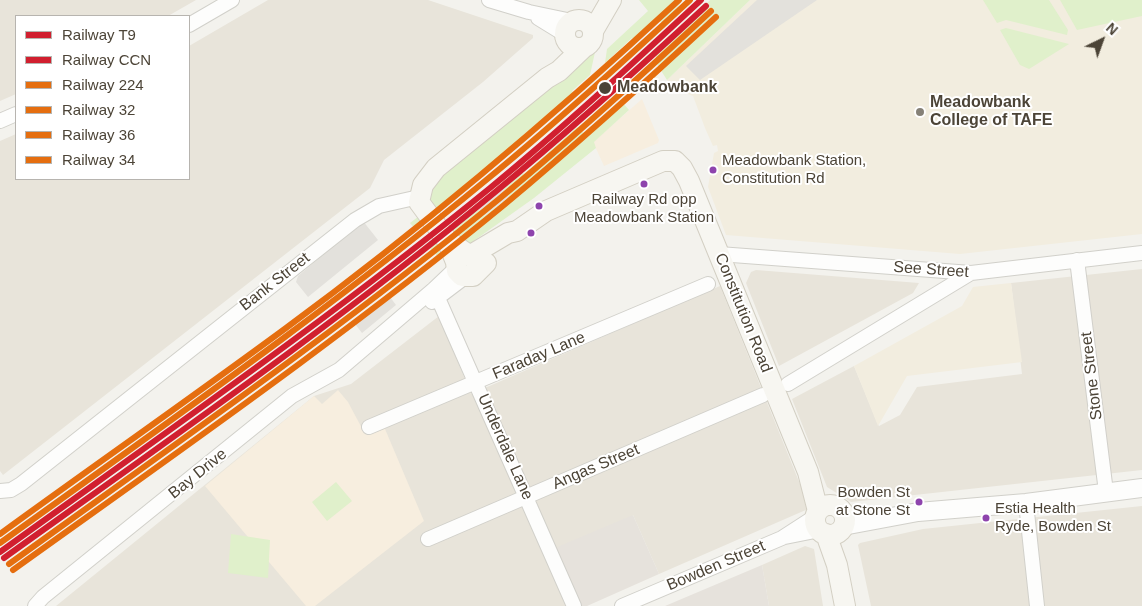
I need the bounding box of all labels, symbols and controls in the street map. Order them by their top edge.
legend [15,15,190,180]
north arrow [1077,15,1127,65]
text: N [1103,20,1121,38]
text: Railway T9 [62,26,136,43]
text: Railway CCN [62,51,151,68]
text: Railway 224 [62,76,144,93]
place label: Meadowbank [617,78,717,98]
marker: Meadowbank [597,80,613,96]
place label: Meadowbank College of TAFE [930,93,1052,131]
text: Railway 32 [62,101,135,118]
marker: Meadowbank College of TAFE [914,106,926,118]
text: Railway 36 [62,126,135,143]
text: Railway 34 [62,151,135,168]
place label: Meadowbank Station, Constitution Rd [722,152,866,187]
marker: Meadowbank Station, Constitution Rd [708,165,718,175]
marker: Railway Rd opp Meadowbank Station [639,179,649,189]
place label: Railway Rd opp Meadowbank Station [574,191,714,226]
unlabelled marker [534,201,544,211]
unlabelled marker [526,228,536,238]
street label: Bank Street [236,249,314,315]
street label: Constitution Road [710,250,776,376]
street label: See Street [893,258,969,282]
street label: Faraday Lane [490,328,588,384]
street label: Stone Street [1077,331,1107,421]
street label: Underdale Lane [473,391,537,503]
street label: Angas Street [550,440,642,494]
street label: Bay Drive [165,445,231,503]
place label: Bowden St at Stone St [836,484,910,519]
marker: Bowden St at Stone St [914,497,924,507]
place label: Estia Health Ryde, Bowden St [995,500,1111,535]
marker: Estia Health Ryde, Bowden St [981,513,991,523]
street label: Bowden Street [664,537,768,595]

